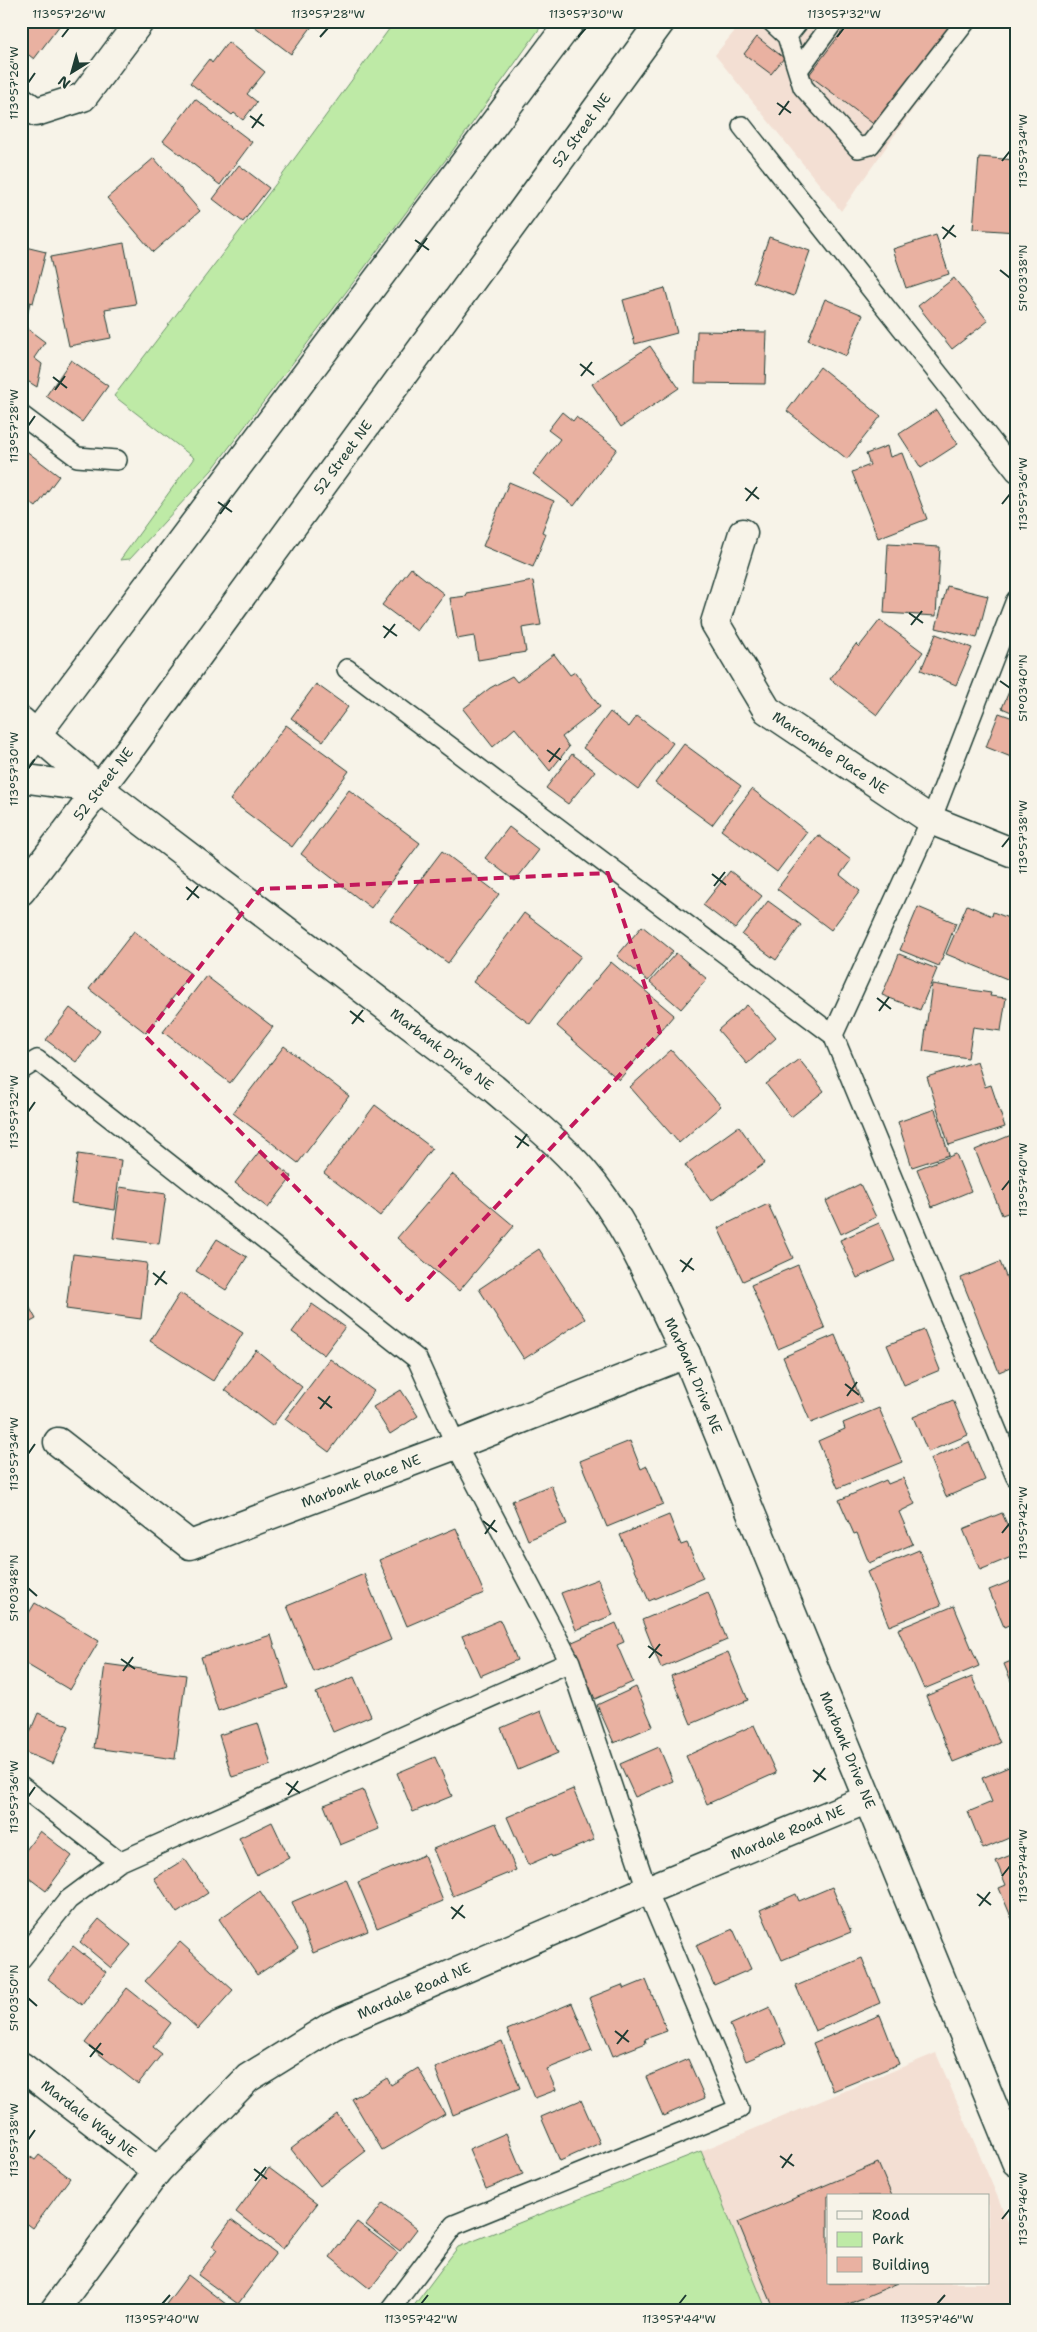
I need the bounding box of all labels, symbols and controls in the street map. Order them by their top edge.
text: 113°57'26"W [32,6,106,22]
text: 113°57'28"W [291,6,365,22]
text: 113°57'30"W [549,6,623,22]
text: 113°57'32"W [807,6,881,22]
text: 113°57'26"W [6,46,22,120]
north arrow [48,48,98,98]
text: N [54,72,74,93]
street label: 52 Street NE [548,89,615,171]
text: 113°57'34"W [1015,114,1031,188]
text: 51°03'38"N [1015,245,1031,311]
text: 113°57'28"W [6,389,22,463]
street label: 52 Street NE [309,416,376,498]
text: 113°57'36"W [1015,457,1031,531]
text: 51°03'40"N [1015,654,1031,722]
street label: Marcombe Place NE [769,707,892,798]
text: 113°57'30"W [6,732,22,806]
street label: 52 Street NE [69,743,137,824]
text: 113°57'38"W [1015,800,1031,874]
street label: Marbank Drive NE [387,1004,497,1094]
text: 113°57'32"W [6,1075,22,1149]
text: 113°57'40"W [1015,1143,1031,1217]
street label: Marbank Drive NE [661,1314,727,1437]
text: 113°57'34"W [6,1417,22,1491]
street label: Marbank Place NE [299,1450,423,1511]
text: 113°57'42"W [1015,1486,1031,1560]
text: 51°03'48"N [6,1555,22,1621]
street label: Marbank Drive NE [816,1689,880,1812]
text: 113°57'36"W [6,1760,22,1834]
street label: Mardale Road NE [728,1800,848,1864]
text: 113°57'44"W [1015,1829,1031,1903]
street label: Mardale Road NE [355,1958,474,2023]
text: 51°03'50"N [6,1965,22,2031]
street label: Mardale Way NE [38,2076,141,2161]
text: 113°57'38"W [6,2103,22,2177]
text: 113°57'46"W [1015,2172,1031,2246]
legend [827,2194,990,2284]
text: Road [872,2205,910,2225]
text: Park [872,2229,904,2249]
text: Building [872,2255,929,2275]
text: 113°57'40"W [125,2311,199,2327]
text: 113°57'42"W [384,2311,458,2327]
text: 113°57'44"W [642,2311,716,2327]
text: 113°57'46"W [900,2311,974,2327]

